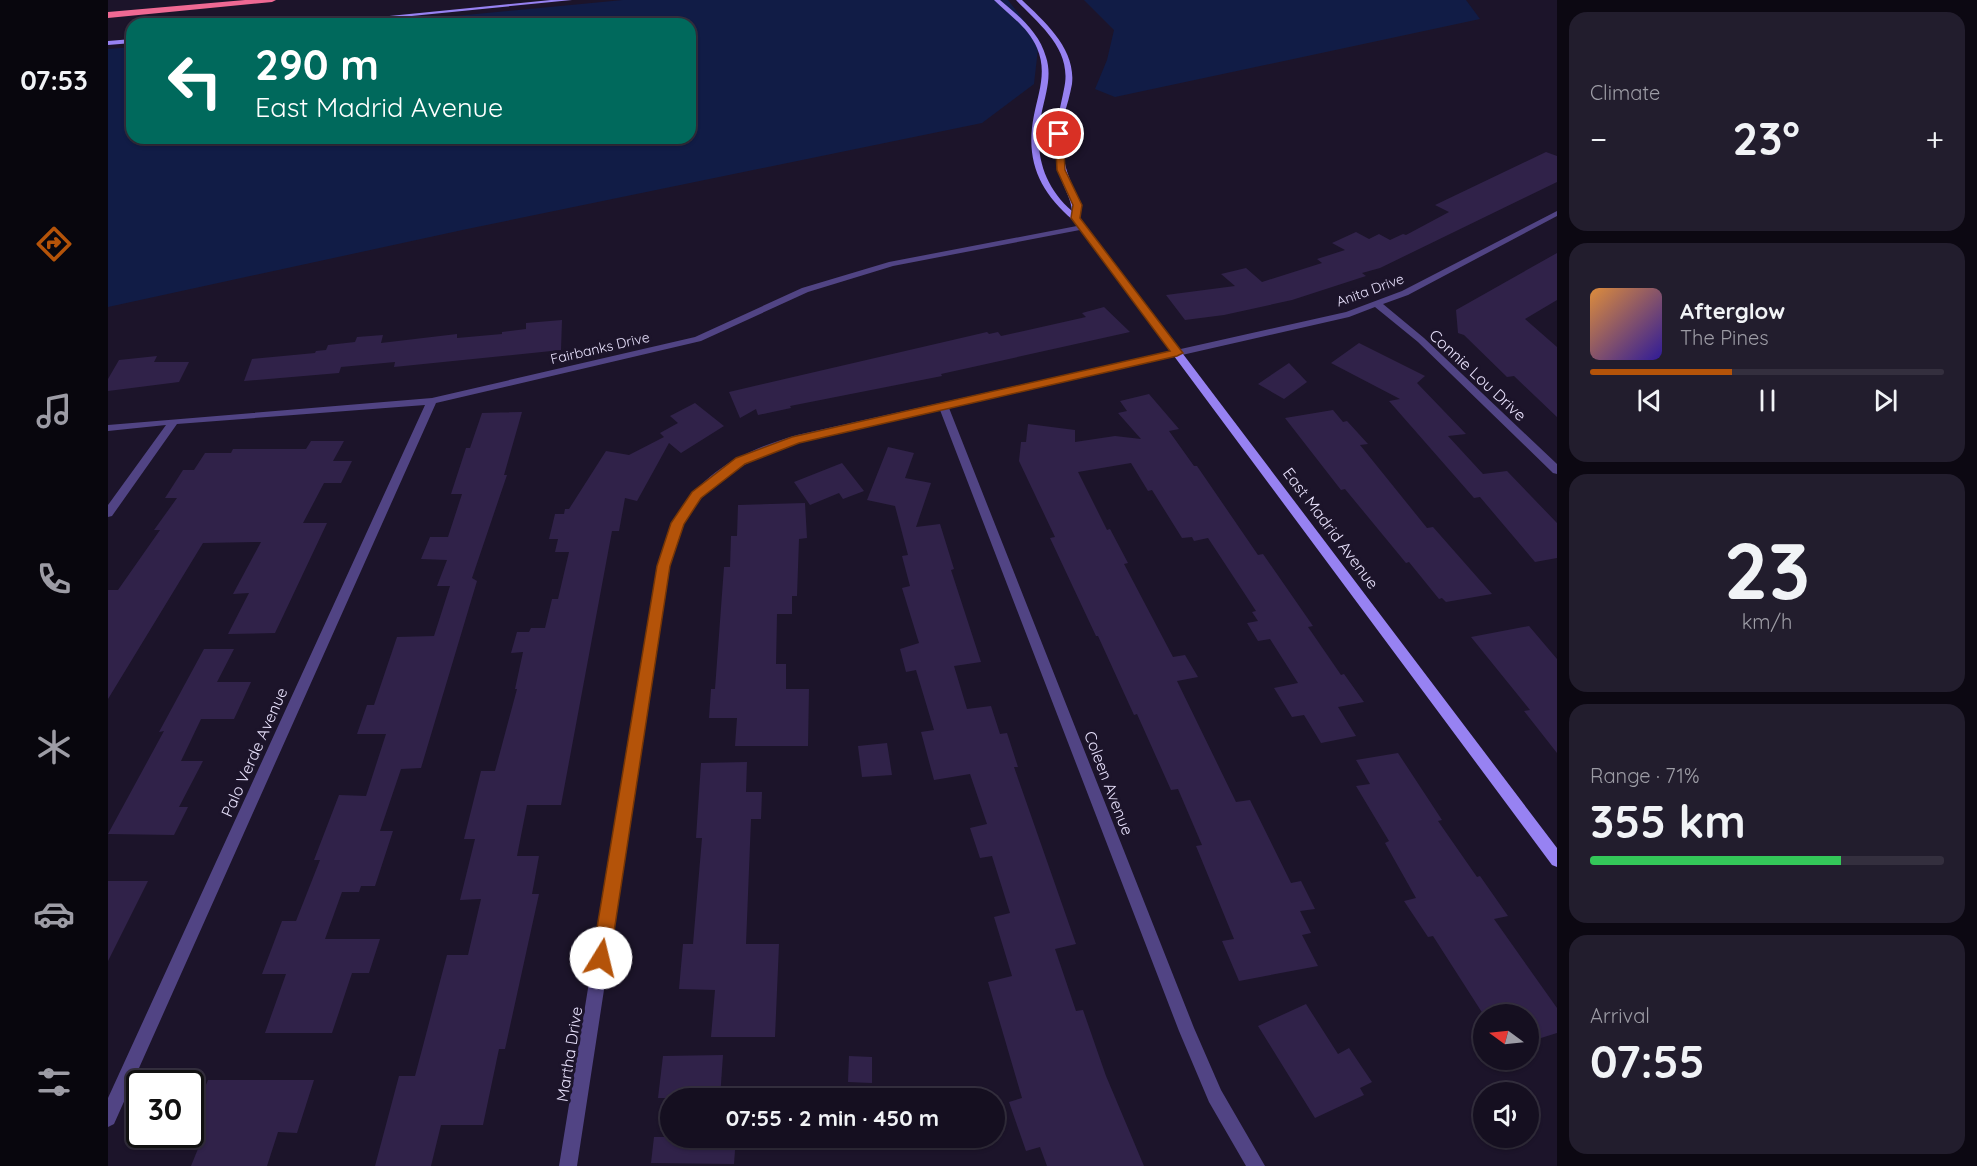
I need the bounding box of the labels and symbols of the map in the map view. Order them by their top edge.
pin [1033,108,1084,159]
street label: Anita Drive [1334,269,1406,311]
street label: Connie Lou Drive [1425,325,1531,425]
street label: Fairbanks Drive [549,328,651,368]
street label: East Madrid Avenue [1279,463,1383,593]
street label: Palo Verde Avenue [216,684,292,820]
street label: Coleen Avenue [1080,728,1138,838]
position arrow [569,926,633,990]
north arrow [1473,1004,1539,1070]
street label: Martha Drive [552,1005,586,1103]
speed limit sign: 30 [126,1070,204,1148]

